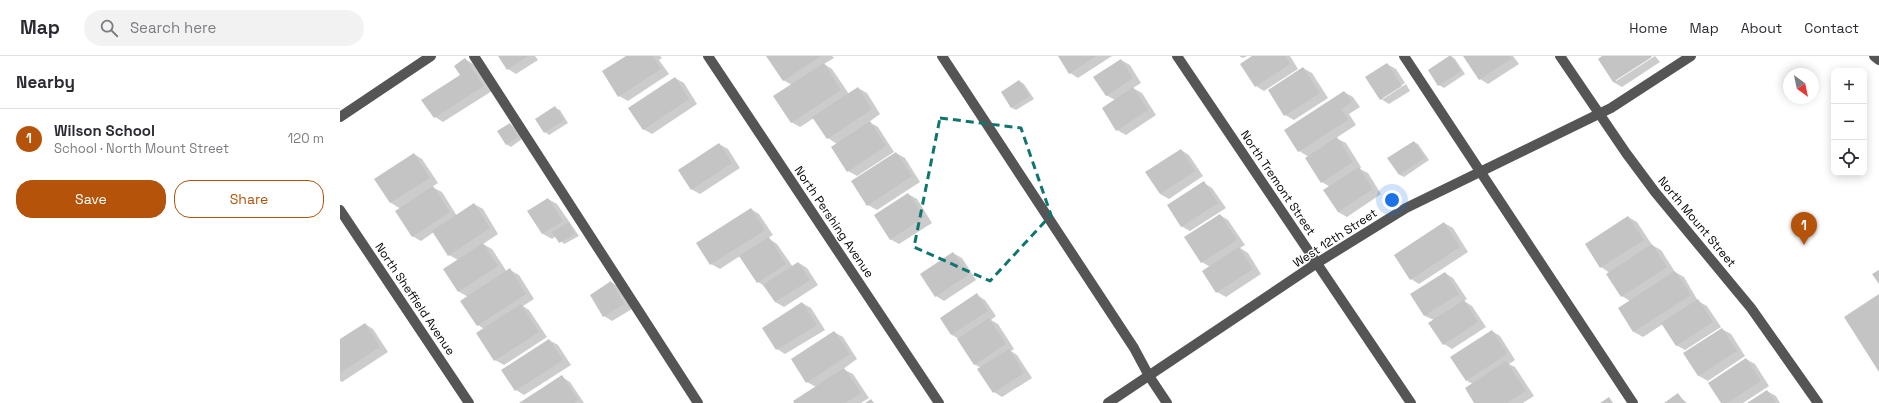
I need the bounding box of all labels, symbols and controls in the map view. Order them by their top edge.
search box [84,10,364,46]
text: Map [20,15,60,40]
icon: search [98,17,120,39]
text: Search here [130,18,216,37]
text: Home [1629,19,1667,37]
text: Map [1689,19,1719,37]
text: About [1741,19,1782,37]
text: Contact [1804,19,1859,37]
north arrow [1783,68,1819,104]
map controls [1831,68,1867,176]
button: + [1831,68,1867,104]
text: Nearby [16,71,75,93]
button: − [1831,104,1867,140]
text: Wilson School [54,121,155,140]
street label: North Tremont Street [1237,127,1319,239]
text: 1 [26,130,32,147]
text: 120 m [288,130,324,147]
text: School · North Mount Street [54,140,229,157]
button: locate [1831,140,1867,176]
street label: North Pershing Avenue [791,163,877,281]
street label: North Mount Street [1654,173,1740,271]
button: Save [16,180,166,218]
button: Share [174,180,324,218]
your location [1382,190,1402,210]
street label: West 12th Street [1290,205,1380,271]
pin: 1 [1791,212,1817,245]
street label: North Sheffield Avenue [371,240,459,358]

